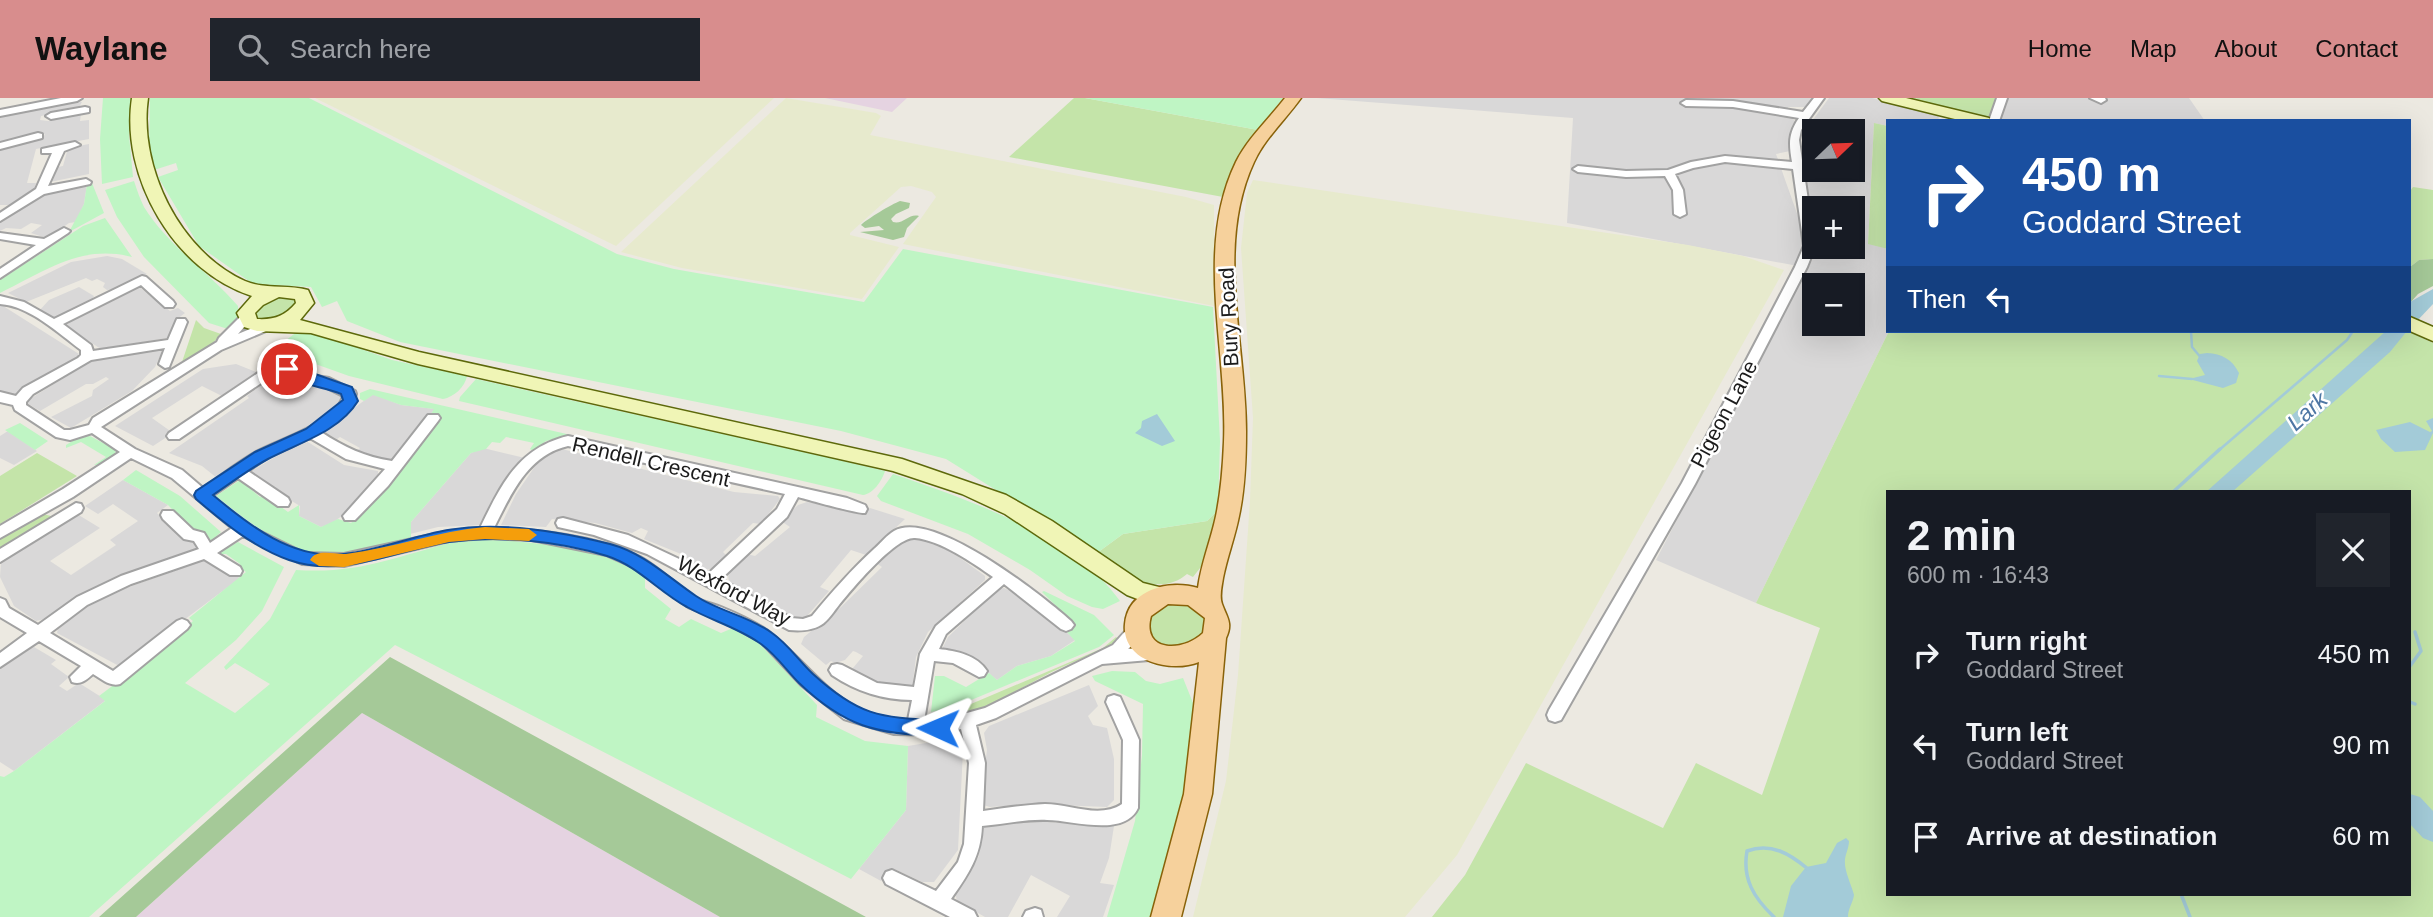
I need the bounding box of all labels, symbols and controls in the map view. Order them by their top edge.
search box [210,18,700,81]
text: Waylane [35,30,168,67]
icon: search [234,30,272,68]
text: Search here [290,34,431,64]
text: Home [2028,35,2092,62]
text: Map [2130,35,2177,62]
text: About [2215,35,2277,62]
text: Contact [2315,35,2398,62]
north arrow [1802,119,1866,182]
map controls [1802,119,1865,336]
icon: right [1907,147,1998,238]
text: 450 m [2022,147,2161,201]
button: + [1802,196,1865,259]
text: Goddard Street [2022,204,2241,240]
street label: Bury Road [1214,267,1243,367]
button: − [1802,273,1865,336]
icon: left [1980,280,2018,318]
text: Then [1907,284,1966,314]
pin [257,339,317,399]
icon: arrive [268,350,306,388]
street label: Pigeon Lane [1686,356,1761,471]
water label: Lark [2282,385,2333,436]
street label: Rendell Crescent [570,432,732,491]
text: 2 min [1907,512,2017,559]
button: close [2316,513,2390,587]
street label: Wexford Way [674,551,795,630]
text: 600 m · 16:43 [1907,562,2049,588]
text: Turn right [1966,626,2087,656]
icon: right [1907,636,1945,674]
text: 450 m [2318,639,2390,669]
text: Goddard Street [1966,657,2123,683]
position arrow [901,691,975,765]
text: Turn left [1966,717,2068,747]
icon: left [1907,727,1945,765]
text: 90 m [2332,730,2390,760]
text: Goddard Street [1966,748,2123,774]
icon: arrive [1907,818,1945,856]
text: Arrive at destination [1966,821,2217,851]
text: 60 m [2332,821,2390,851]

